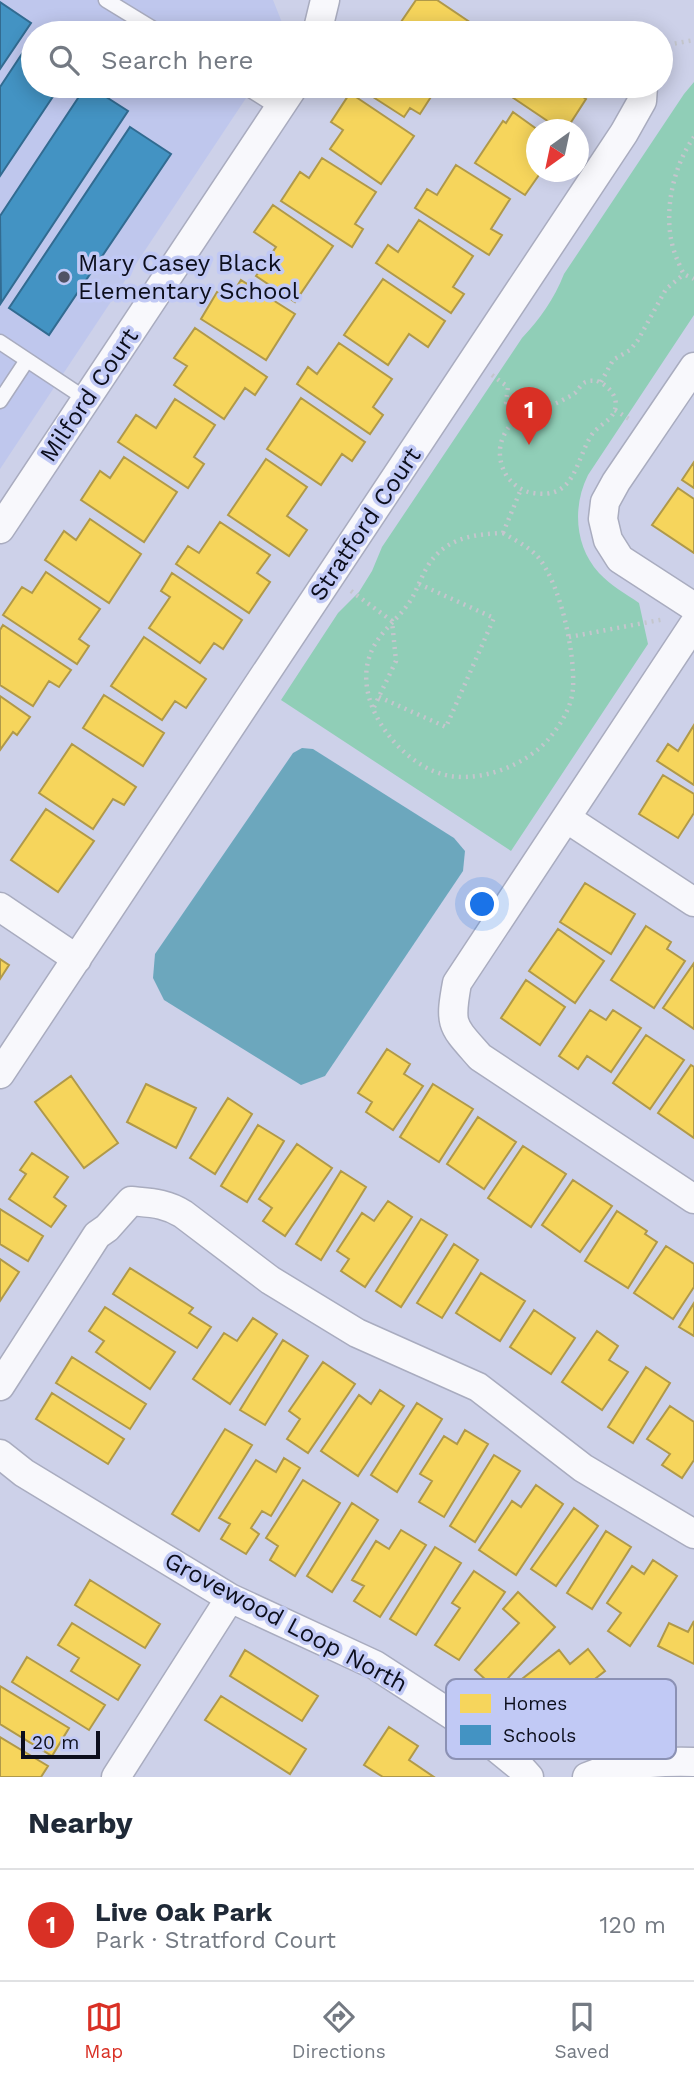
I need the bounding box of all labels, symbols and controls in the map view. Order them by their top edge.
search box [21,21,673,98]
icon: search [45,41,83,79]
text: Search here [101,45,253,75]
north arrow [526,119,589,182]
place label: Mary Casey Black Elementary School [78,249,300,305]
marker: Mary Casey Black Elementary School [56,269,72,285]
street label: Milford Court [34,323,144,467]
pin: 1 [506,387,552,445]
street label: Stratford Court [303,442,427,606]
your location [465,887,499,921]
street label: Grovewood Loop North [160,1546,412,1698]
legend [446,1679,676,1759]
text: Homes [503,1692,567,1715]
text: Schools [503,1724,576,1747]
scale bar [21,1728,100,1760]
text: 20 m [32,1731,79,1754]
text: Nearby [28,1805,133,1840]
text: Live Oak Park [95,1897,272,1927]
text: 1 [46,1912,56,1939]
text: 120 m [600,1912,666,1939]
text: Park · Stratford Court [95,1927,336,1954]
tab: Map [84,1998,123,2063]
tab: Directions [292,1998,386,2063]
tab: Saved [554,1998,610,2063]

